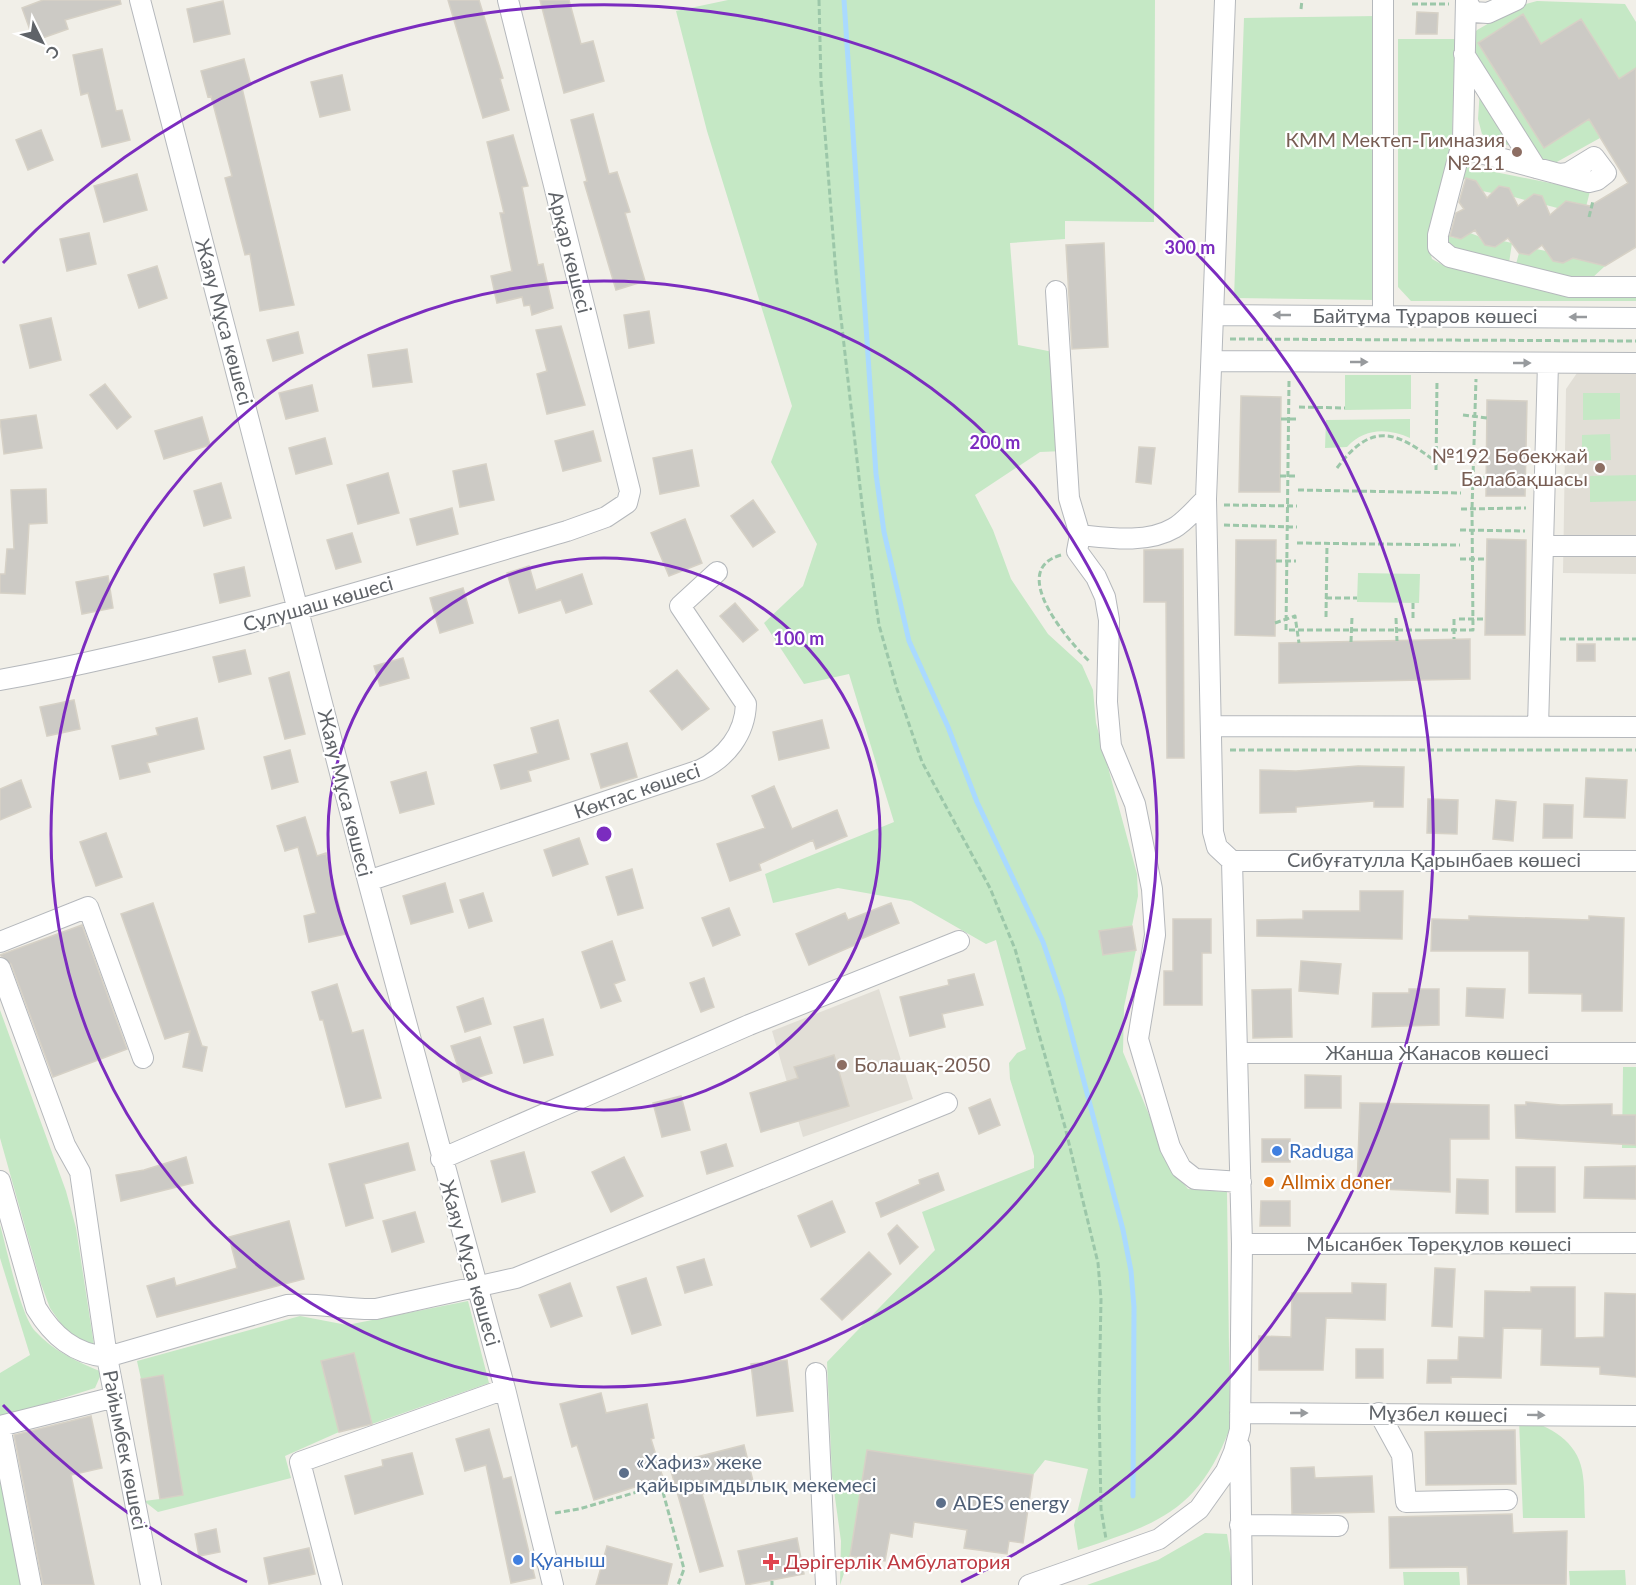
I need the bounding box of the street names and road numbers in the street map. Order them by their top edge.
street label: Арқар көшесі [544,188,598,315]
street label: Жаяу Мұса көшесі [191,236,259,408]
street label: Байтұма Тұраров көшесі [1312,303,1538,327]
street label: Сұлушаш көшесі [240,570,396,636]
street label: Жаяу Мұса көшесі [314,707,378,879]
street label: Көктас көшесі [571,757,703,823]
street label: Сибуғатулла Қарынбаев көшесі [1287,847,1581,871]
street label: Жанша Жанасов көшесі [1325,1040,1549,1064]
street label: Жаяу Мұса көшесі [436,1177,506,1348]
street label: Мысанбек Төреқұлов көшесі [1306,1231,1572,1255]
street label: Райымбек көшесі [99,1368,153,1532]
street label: Мұзбел көшесі [1368,1400,1508,1426]

